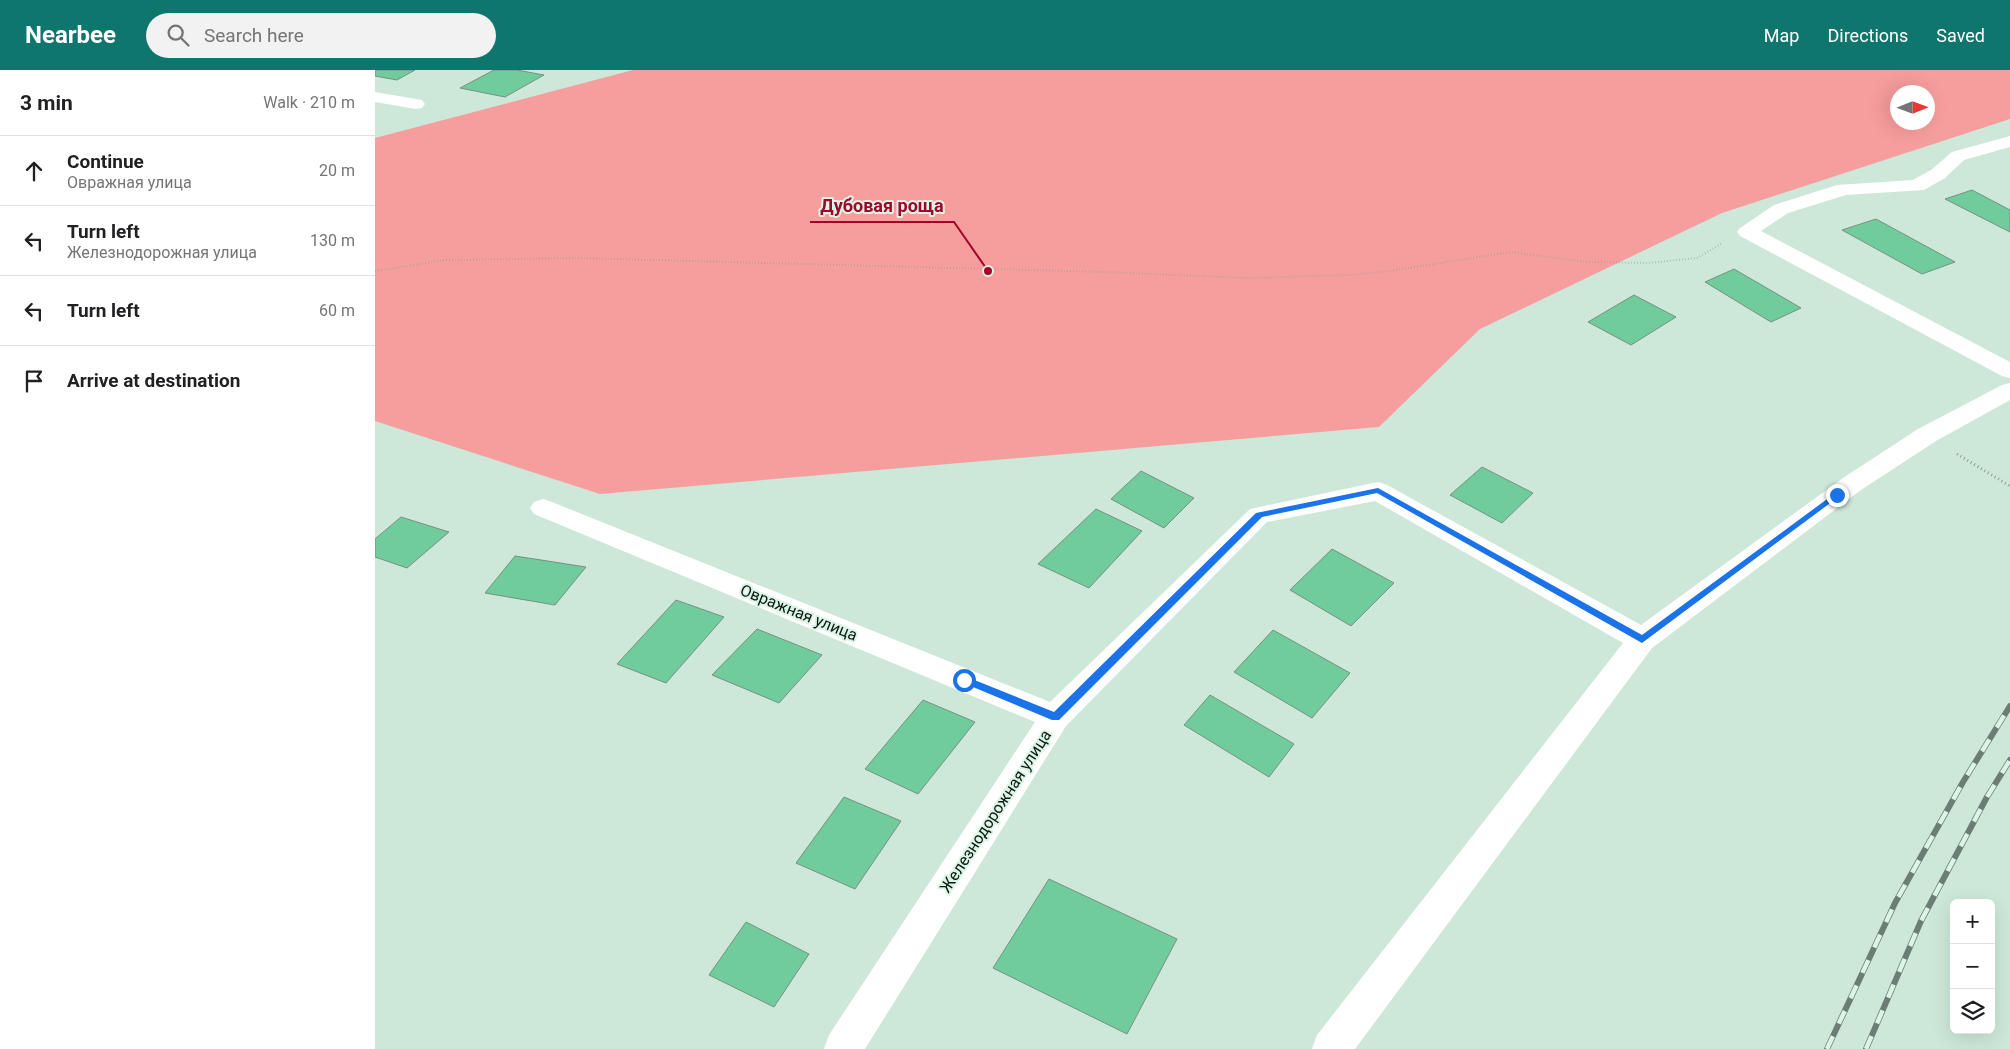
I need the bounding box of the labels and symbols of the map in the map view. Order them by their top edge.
north arrow [1890,85,1935,130]
callout: Дубовая роща [810,189,954,222]
text: Дубовая роща [820,195,944,216]
route end [1826,484,1849,507]
street label: Овражная улица [737,580,860,645]
route start [953,669,976,692]
street label: Железнодорожная улица [936,726,1055,896]

